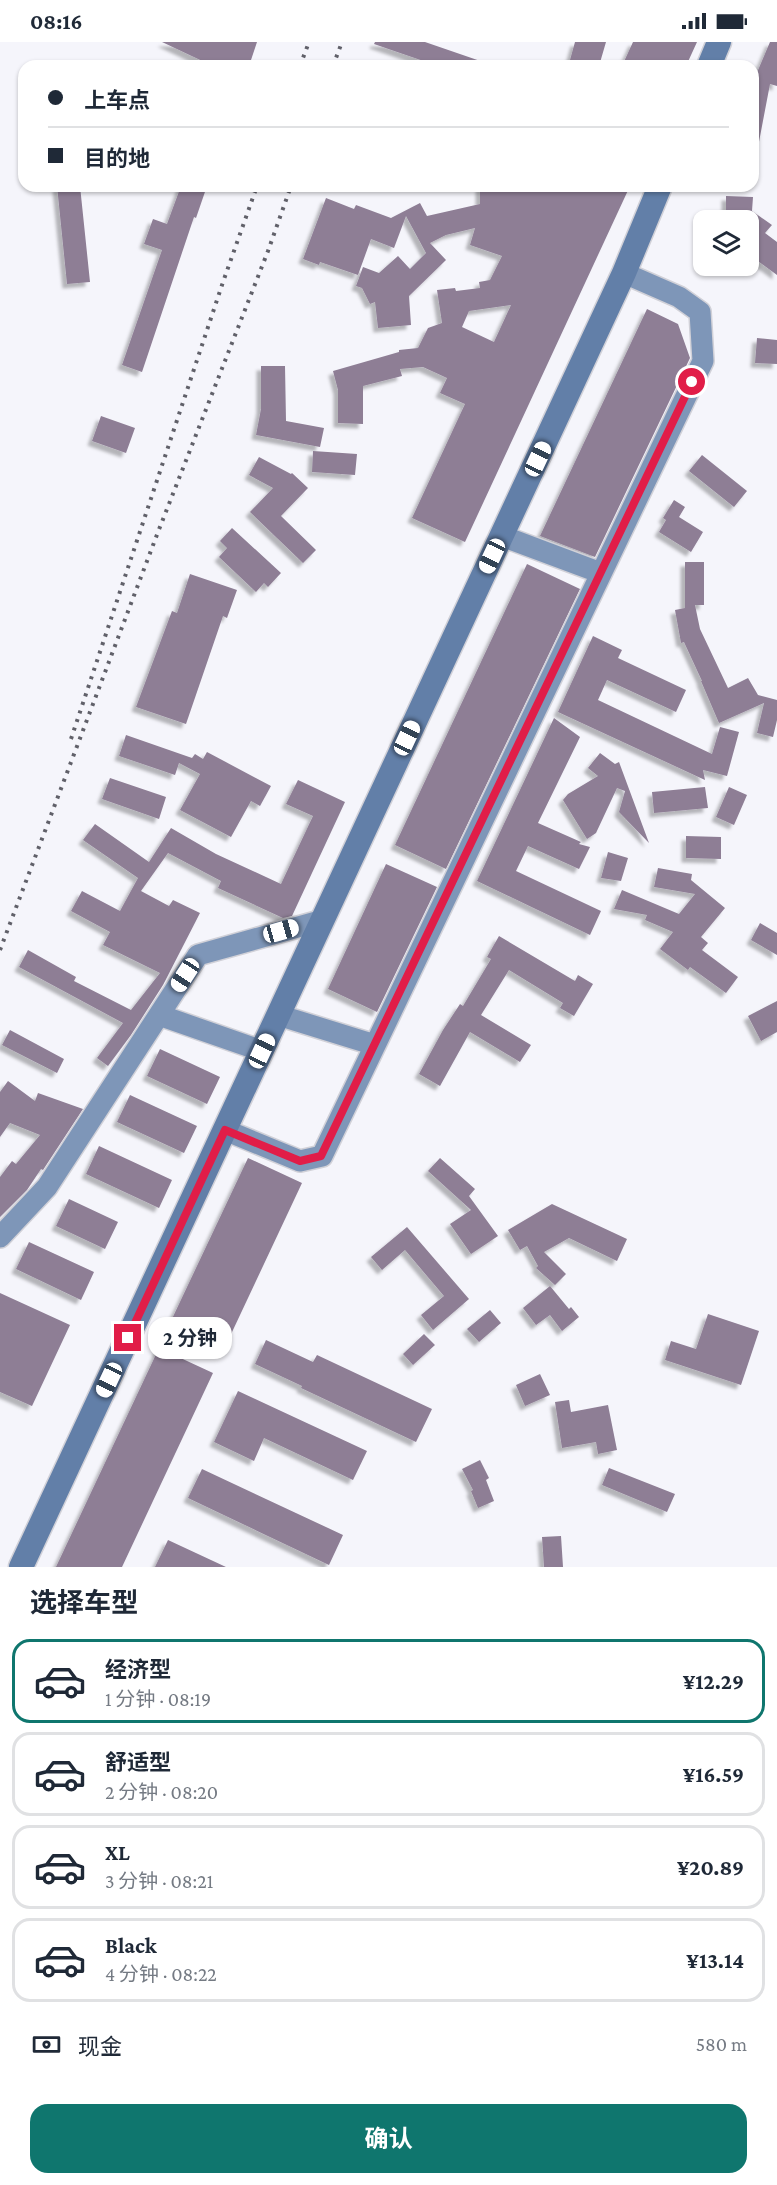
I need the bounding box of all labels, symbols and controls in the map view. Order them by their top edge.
text: 08:16 [30,9,83,34]
text: 上车点 [84,88,150,113]
text: 目的地 [84,146,150,171]
map controls [693,210,759,276]
button: layers [693,210,759,276]
route start [678,368,705,395]
car [522,439,554,479]
car [476,536,508,576]
car [391,718,423,758]
car [261,917,301,945]
car [168,955,202,995]
car [246,1031,278,1071]
callout: 2 分钟 [149,1317,233,1359]
route end [114,1324,141,1351]
text: 2 分钟 [163,1327,217,1349]
car [93,1360,125,1400]
text: 选择车型 [30,1588,138,1618]
icon: car [33,1654,87,1708]
text: 经济型 [105,1657,171,1682]
text: ¥12.29 [683,1669,744,1694]
text: 1 分钟 · 08:19 [105,1688,211,1710]
icon: car [33,1747,87,1801]
text: 舒适型 [105,1750,171,1775]
text: ¥16.59 [683,1762,744,1787]
text: 2 分钟 · 08:20 [105,1781,218,1803]
icon: car [33,1840,87,1894]
text: XL [105,1840,130,1865]
text: ¥20.89 [677,1855,744,1880]
text: 3 分钟 · 08:21 [105,1870,213,1892]
icon: car [33,1933,87,1987]
text: Black [105,1933,157,1958]
text: ¥13.14 [686,1948,744,1973]
text: 4 分钟 · 08:22 [105,1963,217,1985]
icon: cash [30,2028,63,2061]
text: 580 m [696,2033,747,2055]
text: 现金 [78,2034,122,2059]
button: 确认 [30,2104,747,2173]

